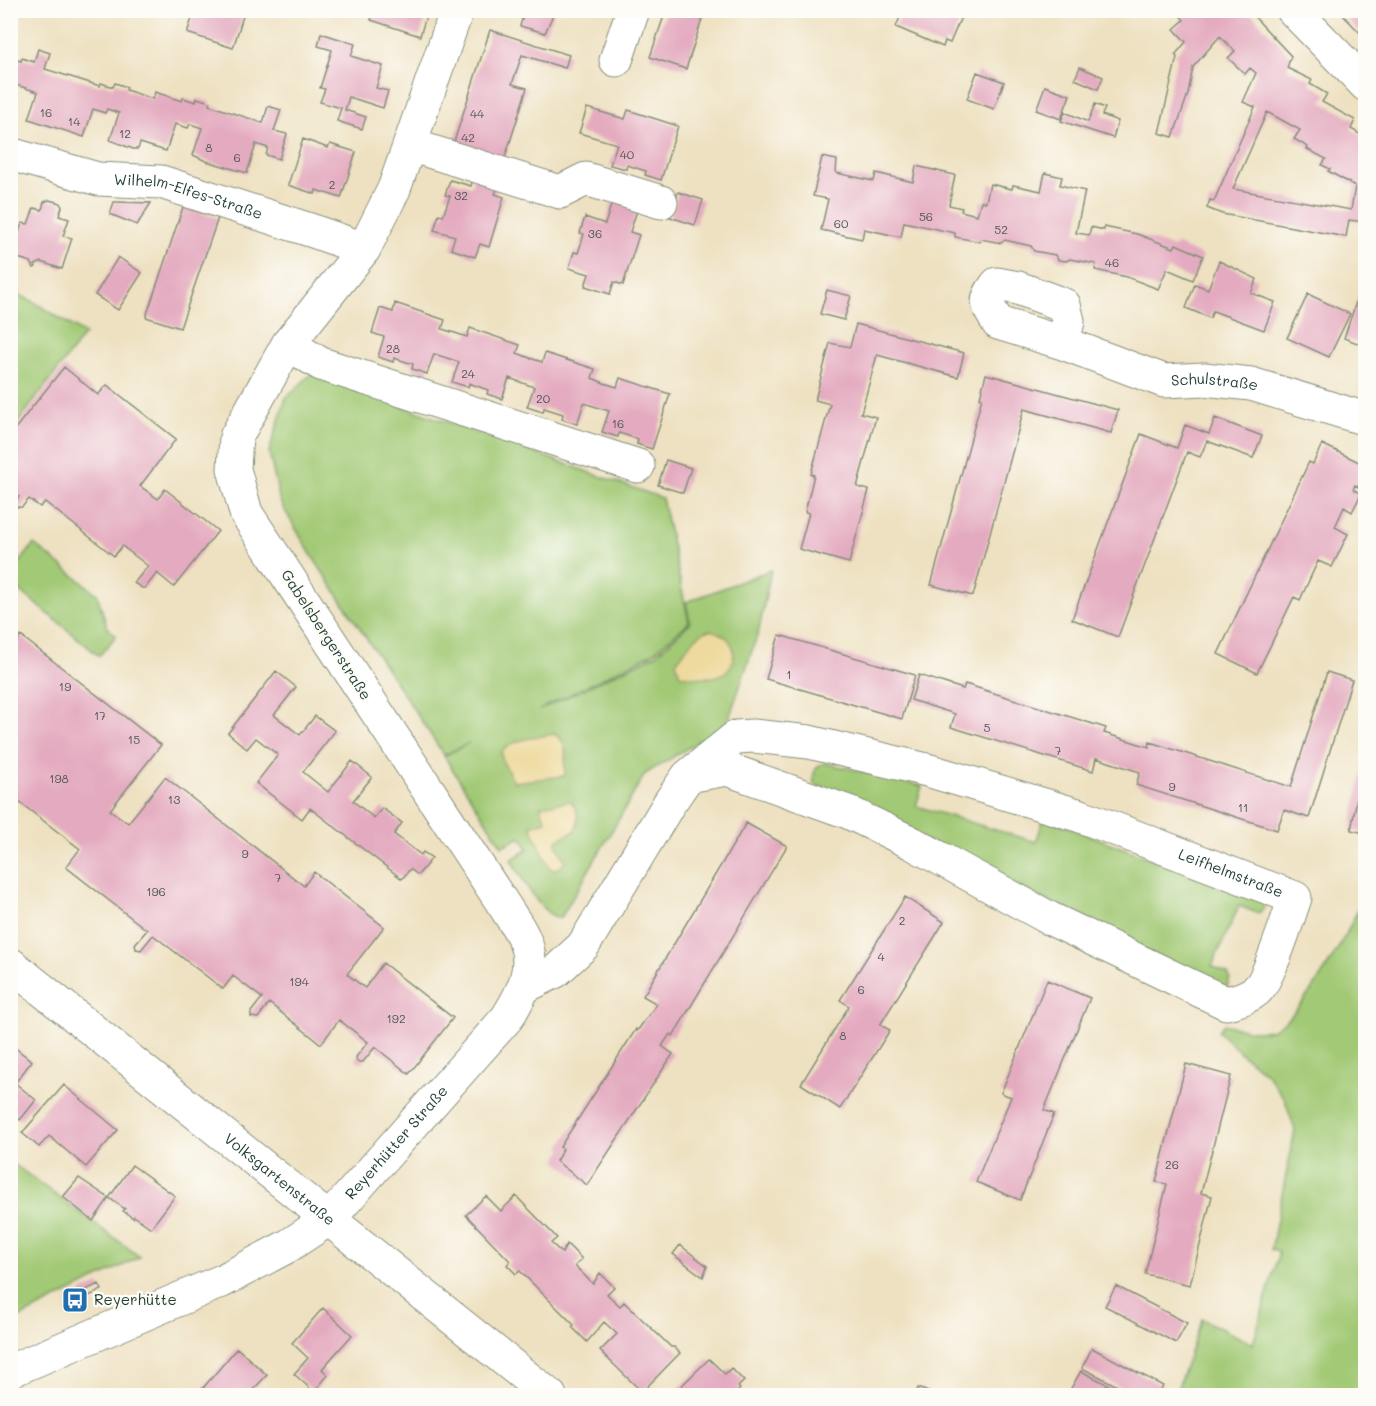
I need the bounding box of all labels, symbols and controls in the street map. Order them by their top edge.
house number: 16 [40,104,52,120]
house number: 44 [470,105,484,121]
house number: 14 [68,113,80,129]
house number: 12 [119,125,131,141]
house number: 42 [461,129,475,145]
house number: 8 [205,139,213,155]
house number: 40 [620,146,635,162]
house number: 6 [233,149,241,165]
street label: Wilhelm-Elfes-Straße [113,169,265,223]
house number: 2 [329,176,335,192]
house number: 32 [454,187,468,203]
house number: 56 [919,208,933,224]
house number: 60 [834,215,849,231]
house number: 52 [994,221,1008,237]
house number: 36 [588,225,602,241]
house number: 46 [1105,254,1119,270]
house number: 28 [386,340,400,356]
house number: 24 [461,365,475,381]
street label: Schulstraße [1170,368,1261,395]
house number: 20 [536,390,551,406]
house number: 16 [612,415,624,431]
street label: Gabelsbergerstraße [277,565,377,704]
house number: 1 [786,666,792,682]
house number: 19 [59,678,71,694]
house number: 17 [94,707,106,723]
house number: 5 [984,719,991,735]
house number: 15 [128,731,140,747]
house number: 7 [1055,742,1062,758]
house number: 198 [49,770,69,786]
house number: 9 [1168,778,1176,794]
house number: 13 [168,791,180,807]
house number: 11 [1238,799,1248,815]
street label: Leifhelmstraße [1176,843,1286,902]
house number: 9 [241,845,249,861]
house number: 7 [275,869,282,885]
house number: 196 [146,883,166,899]
house number: 2 [899,912,905,928]
house number: 4 [877,948,885,964]
house number: 194 [289,973,309,989]
house number: 6 [857,981,865,997]
house number: 192 [386,1010,406,1026]
house number: 8 [839,1027,847,1043]
street label: Reyerhütter Straße [340,1081,452,1203]
street label: Volksgartenstraße [220,1128,340,1229]
house number: 26 [1165,1156,1179,1172]
bus stop icon: Reyerhütte [60,1285,90,1315]
place label: Reyerhütte [94,1289,177,1309]

